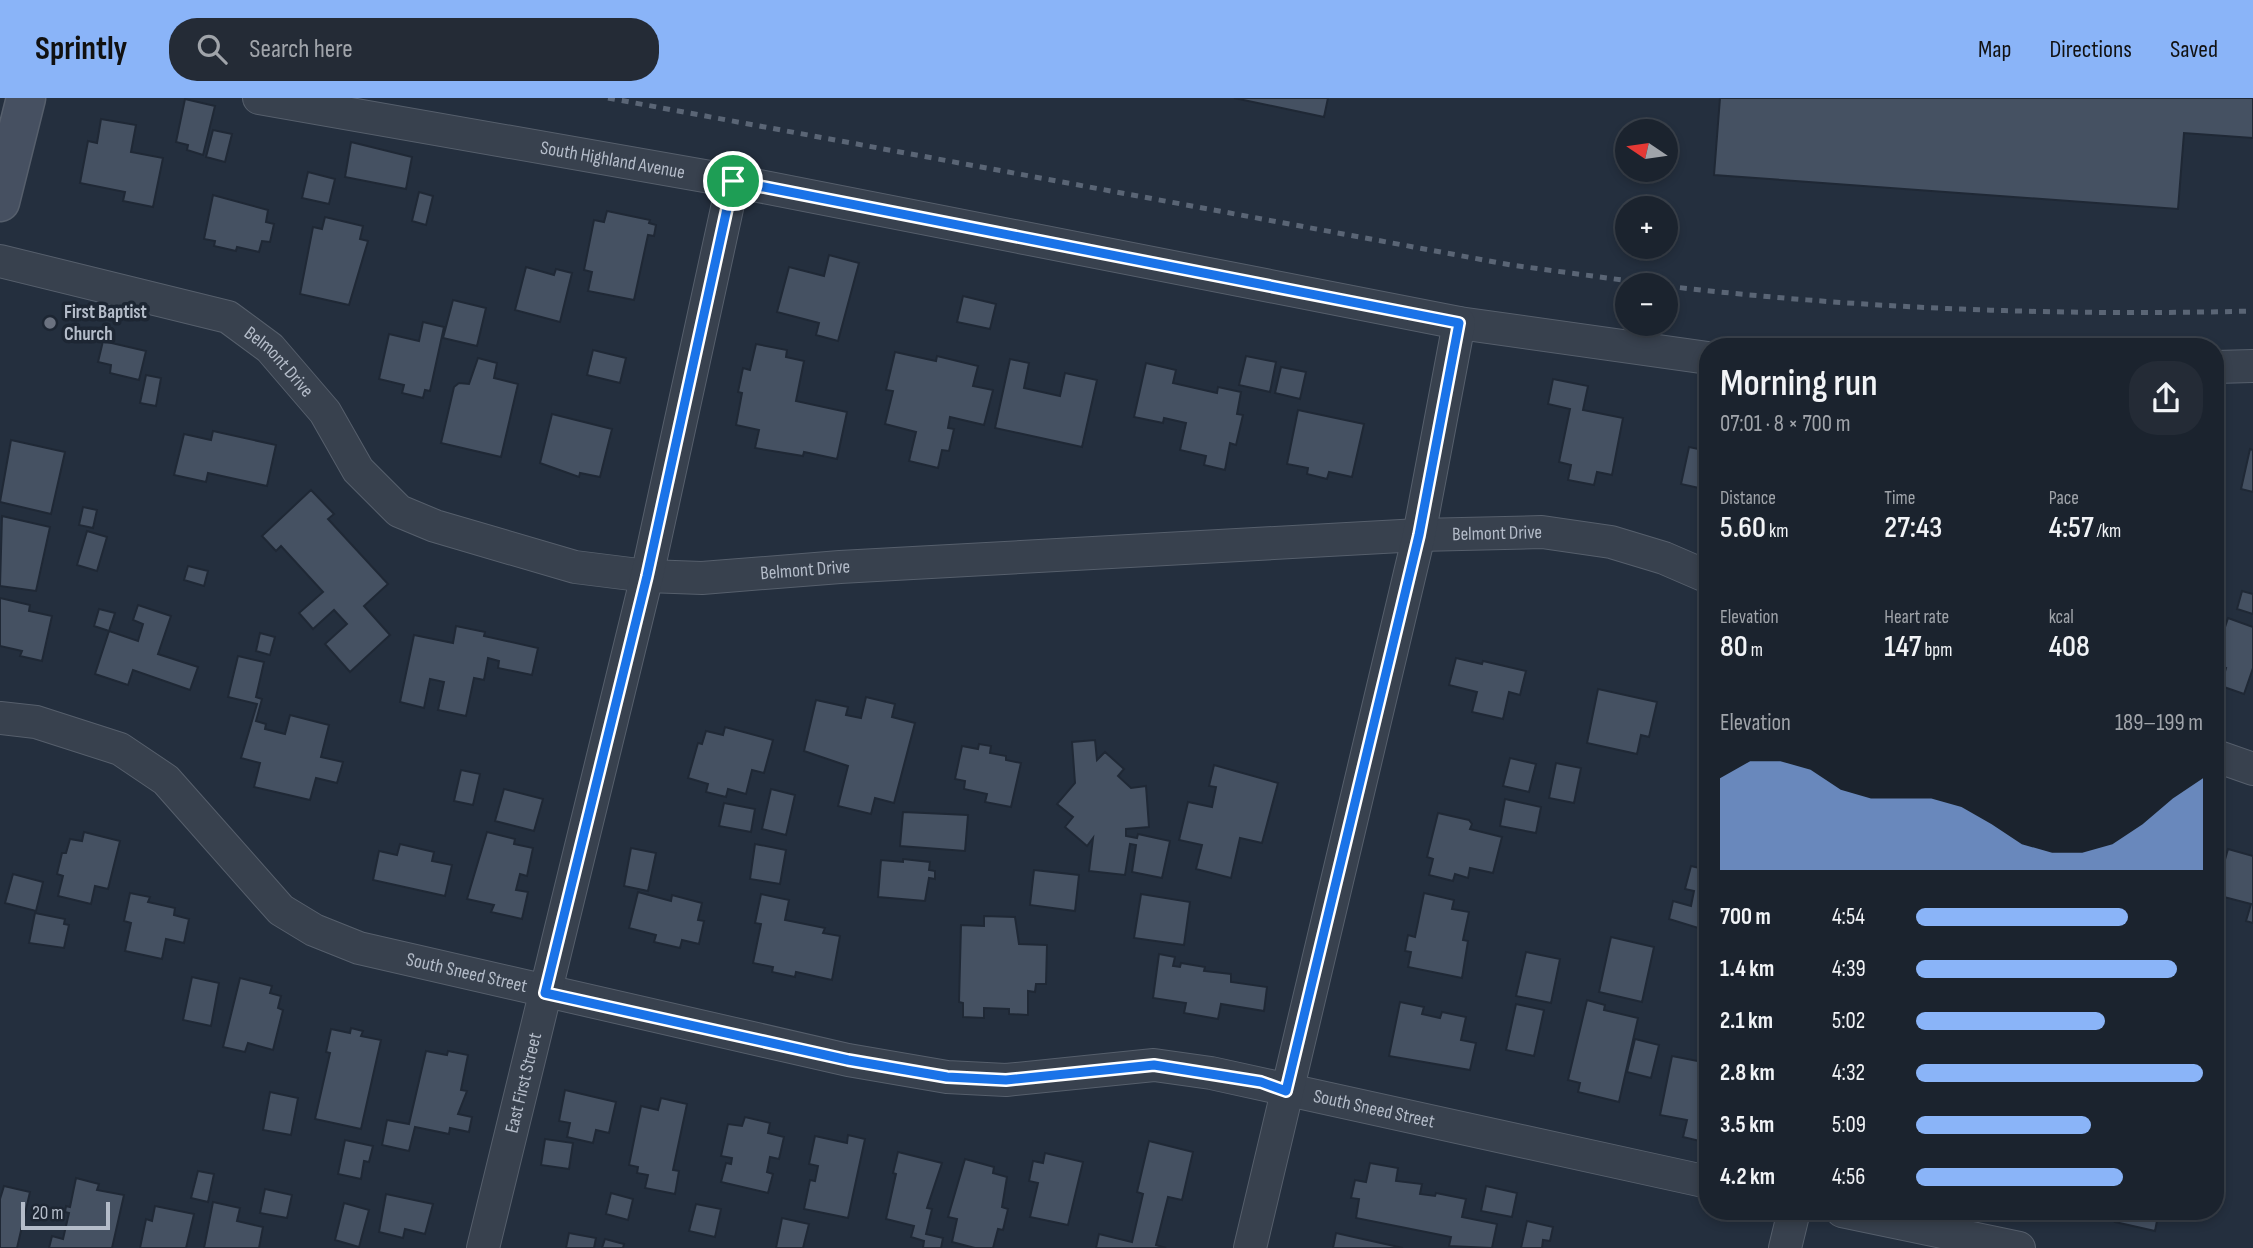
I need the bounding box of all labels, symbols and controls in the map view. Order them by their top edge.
search box [169,18,659,81]
text: Sprintly [35,29,127,69]
icon: search [193,30,231,68]
text: Search here [249,34,353,65]
text: Map [1978,35,2011,64]
text: Directions [2049,35,2132,64]
text: Saved [2170,35,2218,64]
north arrow [1615,119,1678,182]
map controls [1615,119,1678,336]
street label: South Highland Avenue [539,136,687,184]
pin [703,151,763,211]
icon: arrive [714,162,752,200]
button: + [1615,196,1678,259]
button: − [1615,273,1678,336]
place label: First Baptist Church [64,301,147,346]
marker: First Baptist Church [42,315,58,331]
street label: Belmont Drive [240,322,319,402]
text: Morning run [1720,361,1878,406]
button: share [2129,361,2203,435]
text: 07:01 · 8 × 700 m [1720,410,1850,438]
text: Distance [1720,487,1776,510]
text: Time [1884,487,1915,510]
text: Pace [2049,487,2079,510]
text: 5.60 [1720,510,1766,546]
text: 27:43 [1884,510,1942,546]
text: 4:57 [2049,510,2094,546]
text: km [1766,520,1788,543]
text: /km [2094,520,2121,543]
street label: Belmont Drive [1452,521,1542,546]
street label: Belmont Drive [759,555,851,585]
text: Elevation [1720,606,1779,629]
text: Heart rate [1884,606,1949,629]
text: kcal [2049,606,2074,629]
text: 80 [1720,629,1748,665]
text: 147 [1884,629,1921,665]
text: 408 [2049,629,2090,665]
text: m [1748,639,1763,662]
text: bpm [1921,639,1952,662]
text: Elevation [1720,709,1791,737]
text: 189–199 m [2115,709,2203,737]
text: 700 m [1720,903,1771,931]
text: 4:54 [1832,903,1865,931]
street label: South Sneed Street [404,948,530,998]
text: 1.4 km [1720,955,1774,983]
text: 4:39 [1832,955,1866,983]
text: 2.1 km [1720,1007,1773,1035]
text: 5:02 [1832,1007,1865,1035]
street label: East First Street [500,1030,547,1135]
text: 2.8 km [1720,1059,1775,1087]
text: 4:32 [1832,1059,1865,1087]
street label: South Sneed Street [1311,1084,1437,1133]
text: 3.5 km [1720,1111,1774,1139]
text: 5:09 [1832,1111,1866,1139]
text: 4.2 km [1720,1163,1775,1191]
text: 4:56 [1832,1163,1865,1191]
scale bar [21,1199,110,1231]
text: 20 m [32,1202,64,1225]

